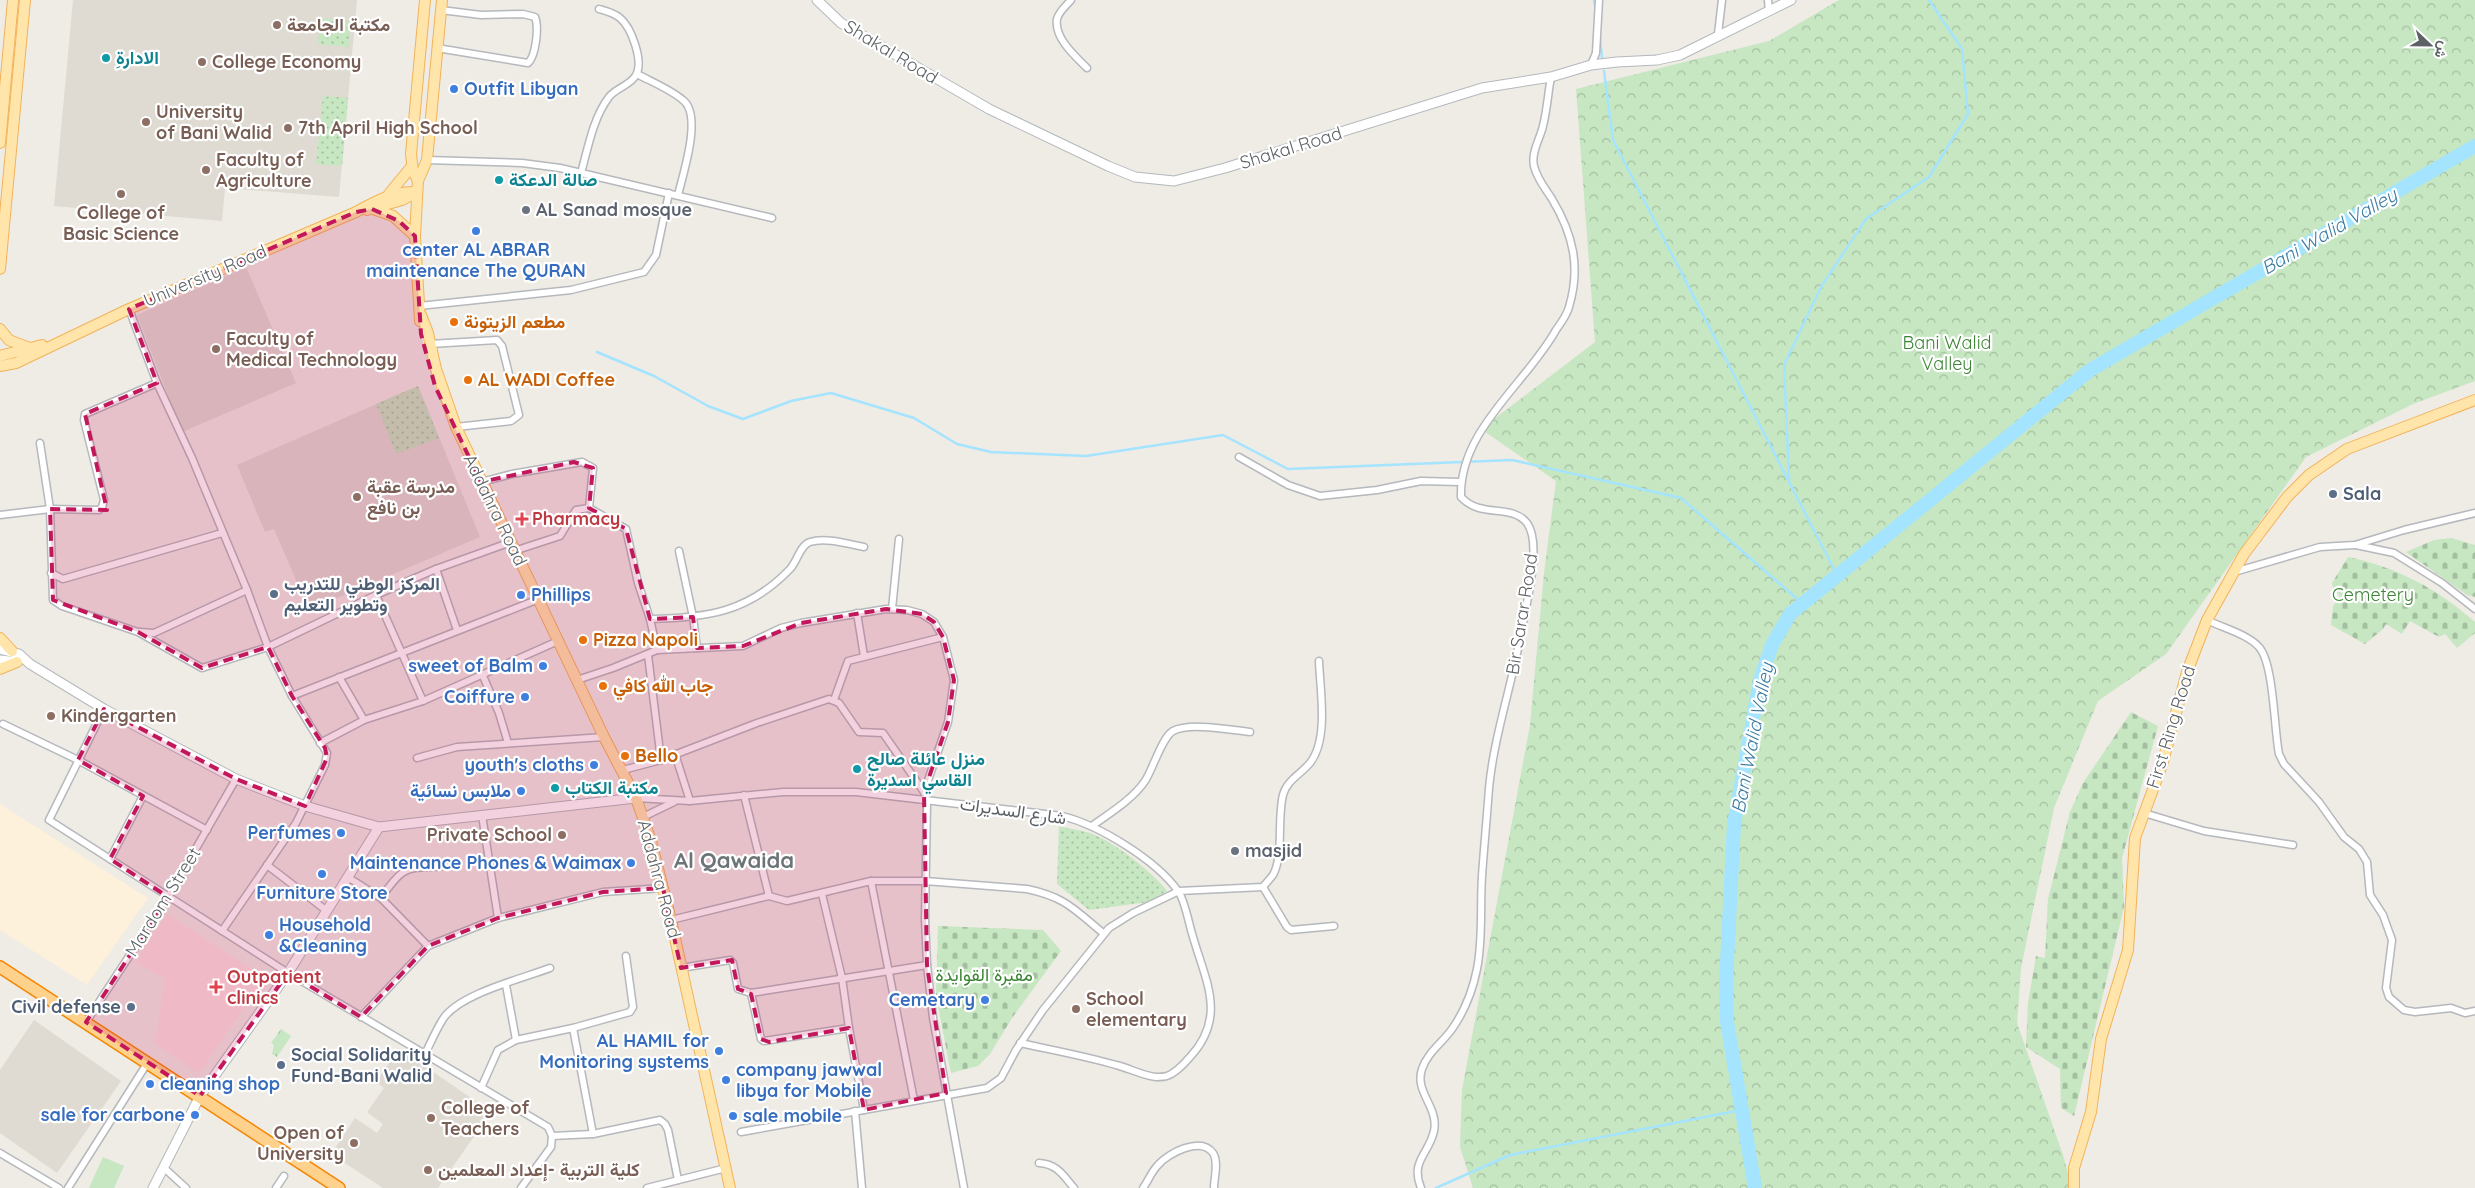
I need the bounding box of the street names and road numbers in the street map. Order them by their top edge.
street label: Shakal Road [840,15,942,89]
street label: Shakal Road [1237,121,1345,174]
street label: University Road [140,239,270,312]
street label: Addahra Road [458,450,532,570]
street label: Bir Sarar Road [1501,552,1542,676]
street label: First Ring Road [2141,662,2200,791]
street label: شارع السديرات [958,792,1068,830]
street label: Addahra Road [633,817,686,941]
street label: Mardom Street [120,843,205,961]

